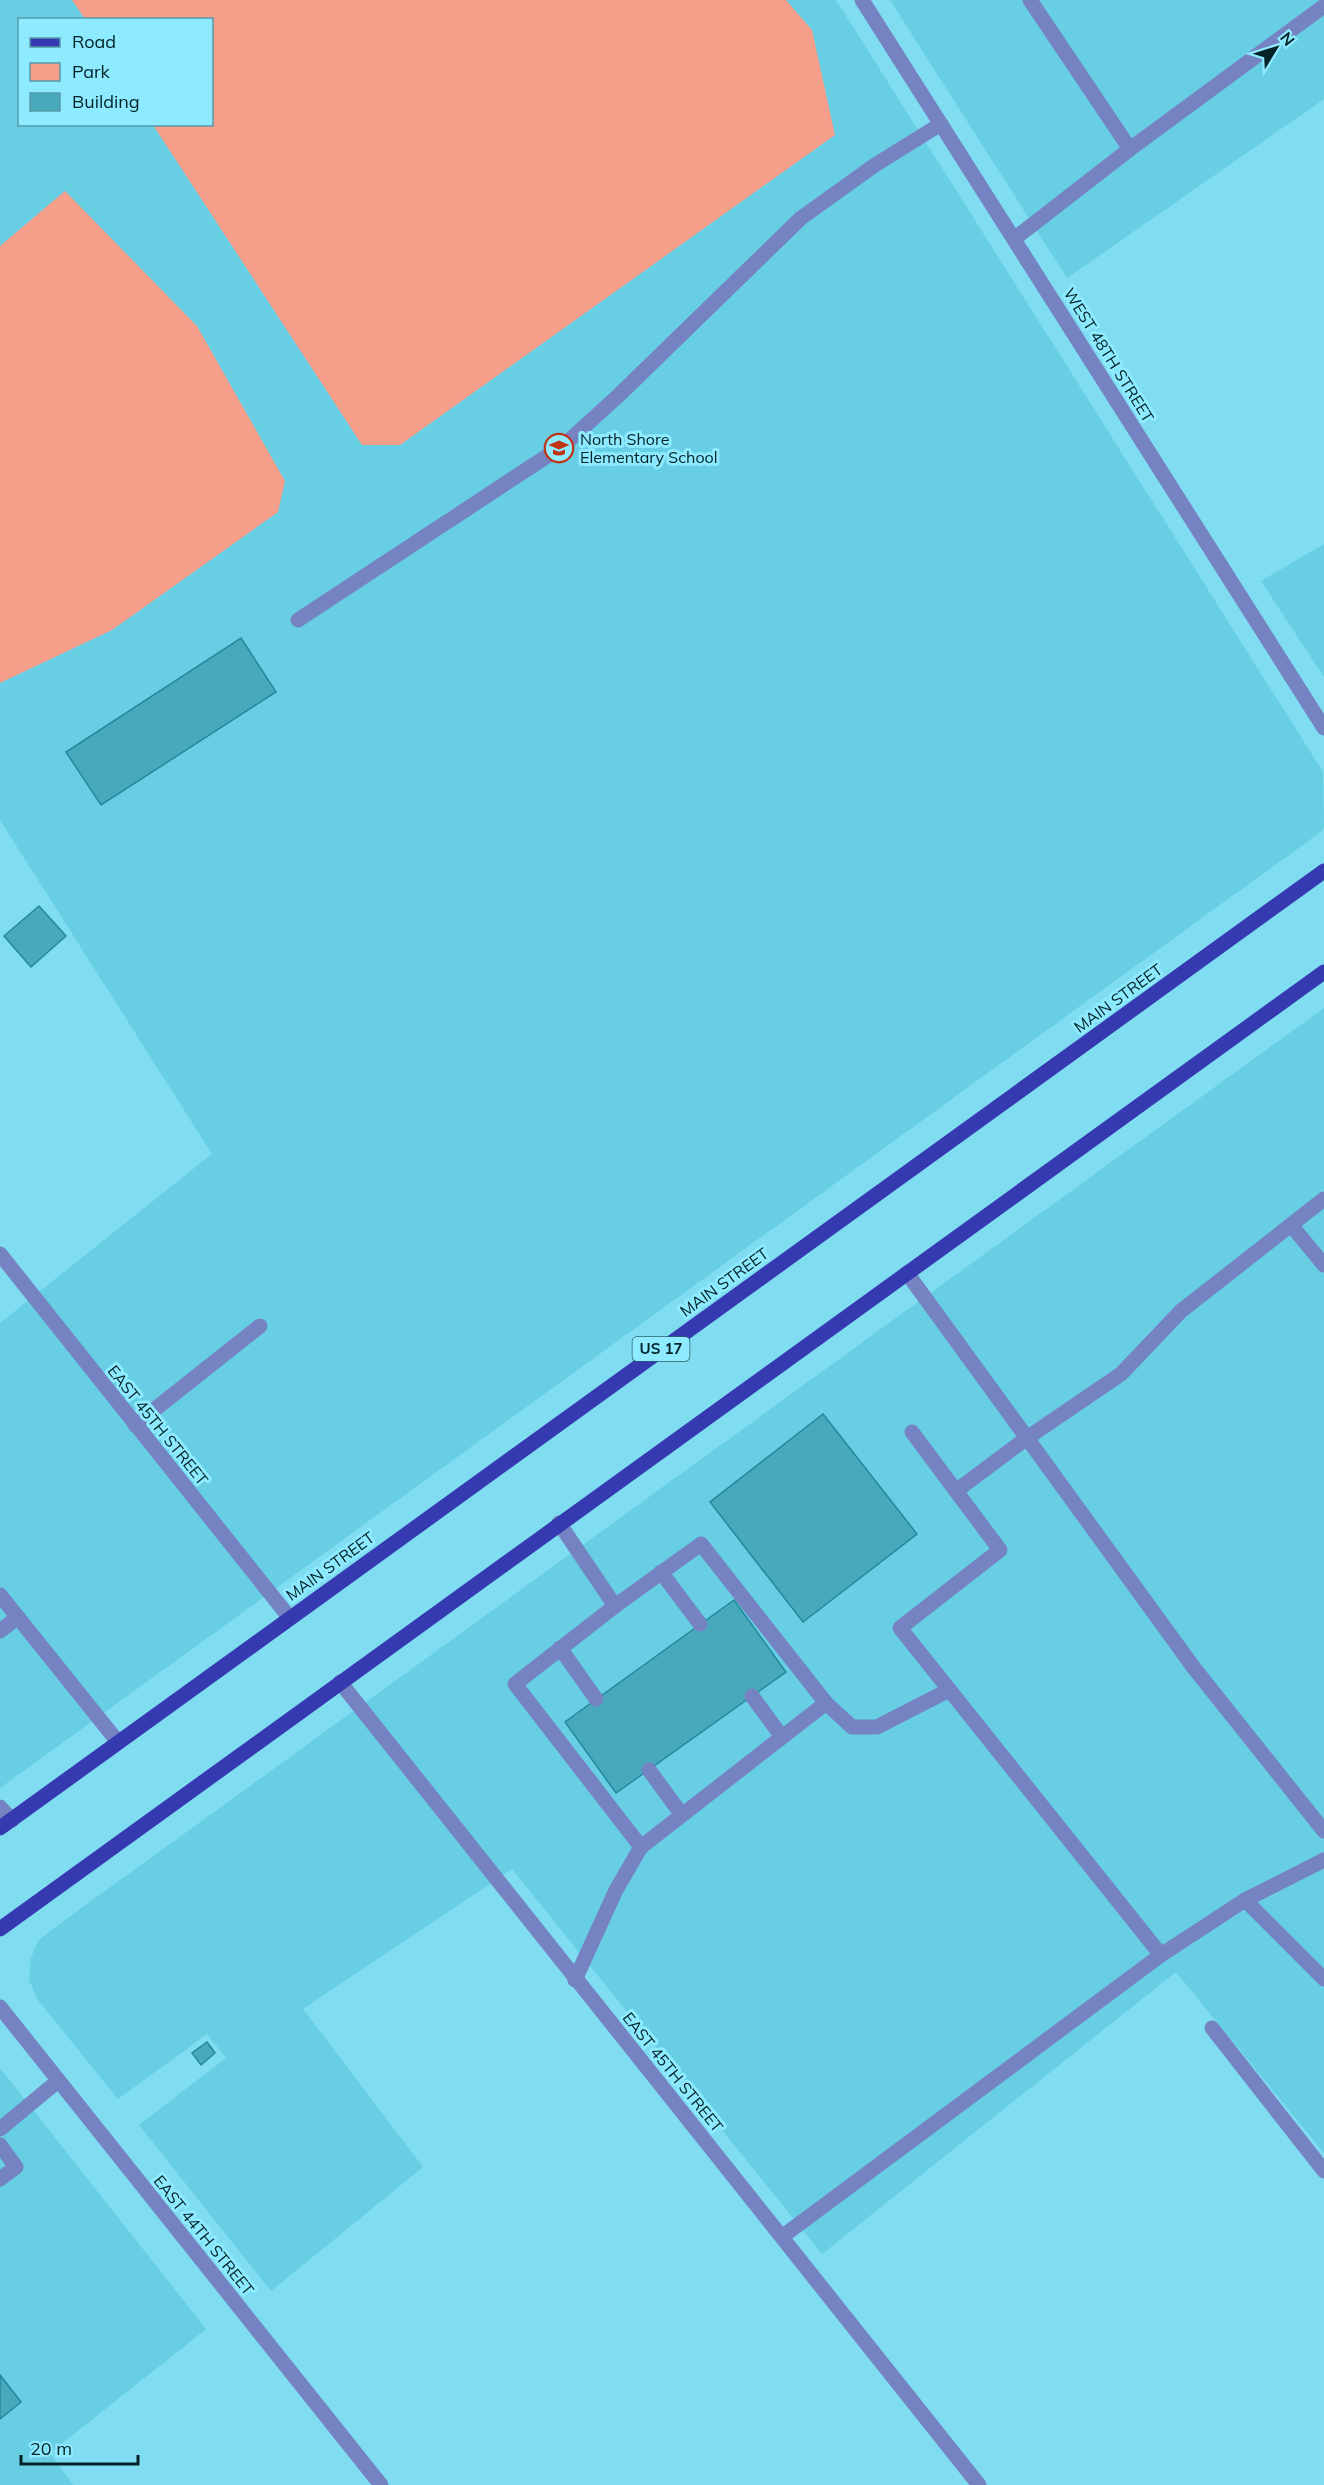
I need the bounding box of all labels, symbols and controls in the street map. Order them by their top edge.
legend [18,18,213,126]
north arrow [1246,18,1306,78]
text: N [1276,28,1299,50]
text: Road [72,30,116,53]
text: Park [72,60,111,83]
text: Building [72,90,140,113]
street label: WEST 48TH STREET [1060,284,1159,426]
place label: North Shore Elementary School [580,429,718,467]
school or university icon: North Shore Elementary School [543,432,575,464]
street label: MAIN STREET [1070,959,1166,1037]
street label: MAIN STREET [676,1243,772,1321]
road number: US 17 [632,1337,690,1361]
street label: EAST 45TH STREET [104,1361,213,1489]
street label: MAIN STREET [282,1527,378,1605]
street label: EAST 45TH STREET [619,2008,728,2136]
street label: EAST 44TH STREET [150,2171,259,2299]
scale bar [21,2428,138,2466]
text: 20 m [30,2437,72,2460]

